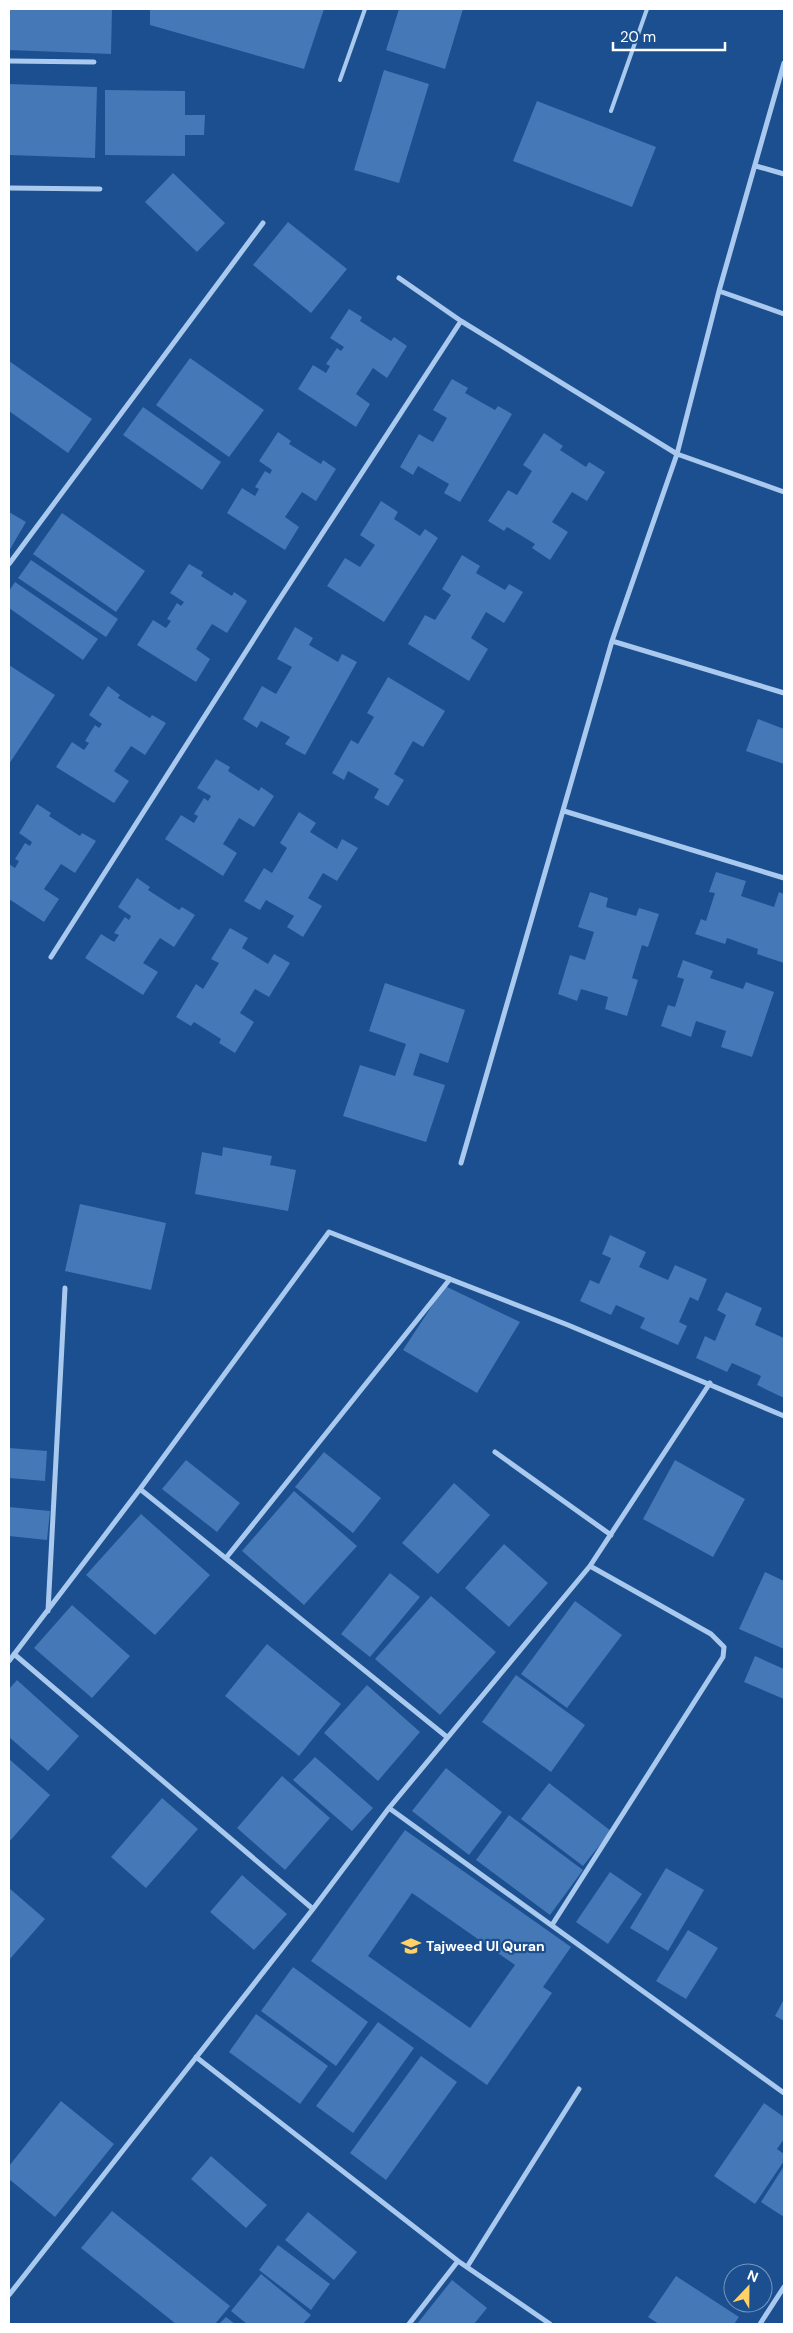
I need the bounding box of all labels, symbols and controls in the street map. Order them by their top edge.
scale bar [613,20,726,52]
text: 20 m [620,27,656,47]
school or university icon: Tajweed Ul Quran [400,1935,422,1957]
place label: Tajweed Ul Quran [426,1937,545,1955]
north arrow [723,2263,773,2313]
text: N [745,2266,761,2286]

